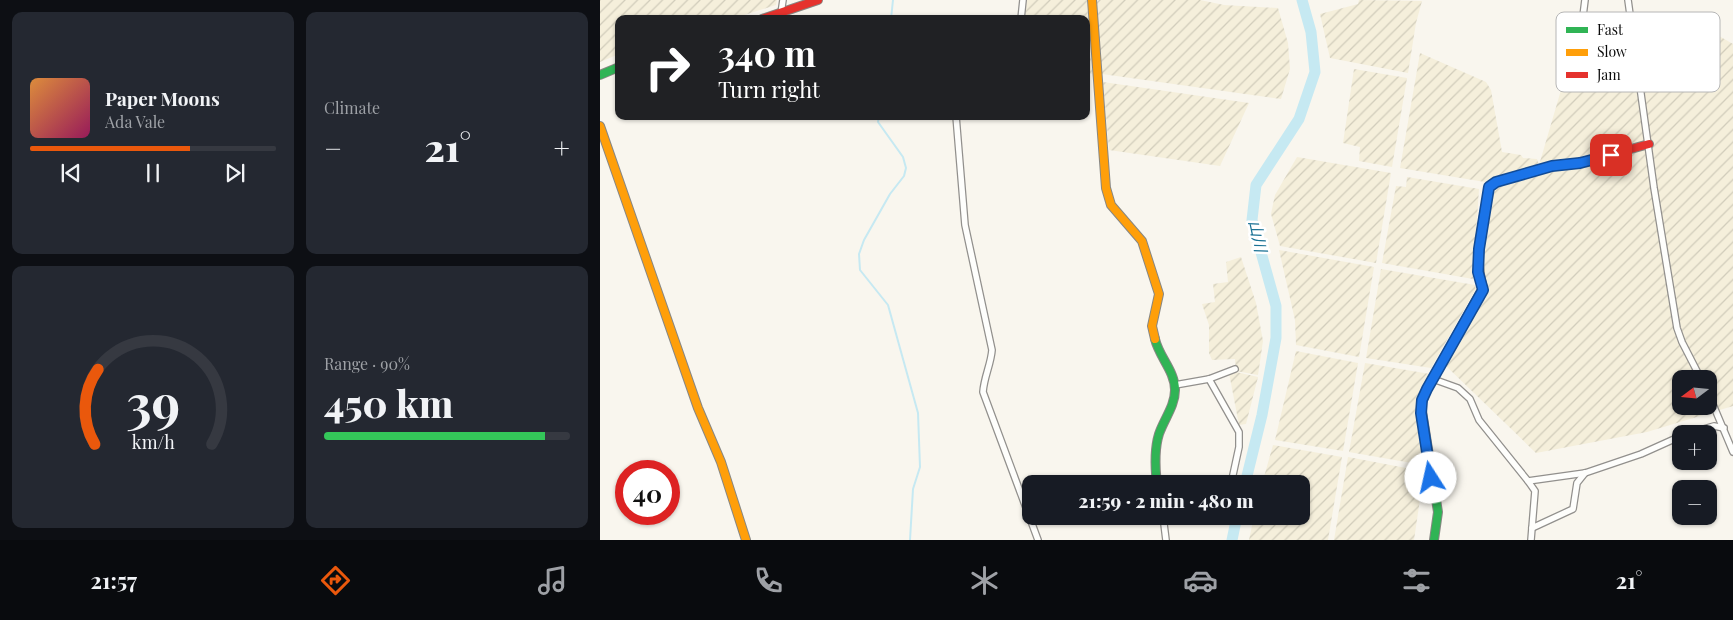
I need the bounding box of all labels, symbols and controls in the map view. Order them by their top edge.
legend [1556,12,1720,92]
text: Fast [1597,20,1624,39]
text: 340 m [718,29,816,76]
icon: right [635,35,700,100]
text: Slow [1597,42,1627,61]
text: Jam [1596,65,1621,84]
text: Turn right [718,74,820,104]
text: Paper Moons [105,85,220,111]
text: Climate [324,97,380,118]
text: Ada Vale [105,111,165,132]
text: 21° [425,121,471,172]
text: − [324,129,342,166]
text: + [554,129,570,166]
pin [1590,134,1632,176]
icon: arrive [1597,141,1625,169]
icon: previous [57,159,85,187]
icon: pause [139,159,167,187]
icon: next [221,159,249,187]
water label: 山川 [1245,218,1273,256]
text: Range · 90% [324,353,410,374]
text: 39 [126,367,180,436]
north arrow [1672,370,1718,415]
map controls [1672,370,1717,525]
text: 450 km [324,377,453,428]
button: + [1672,425,1717,470]
text: km/h [132,430,175,453]
position arrow [1404,451,1456,503]
speed limit sign: 40 [615,460,680,525]
button: − [1672,480,1717,525]
text: 21:59 · 2 min · 480 m [1078,487,1254,513]
icon: directions [318,563,353,598]
icon: music [535,563,570,598]
icon: phone [751,563,786,598]
icon: climate [967,563,1002,598]
icon: car [1183,563,1218,598]
icon: filters [1399,563,1434,598]
text: 21:57 [91,565,137,595]
text: 21° [1616,565,1642,595]

